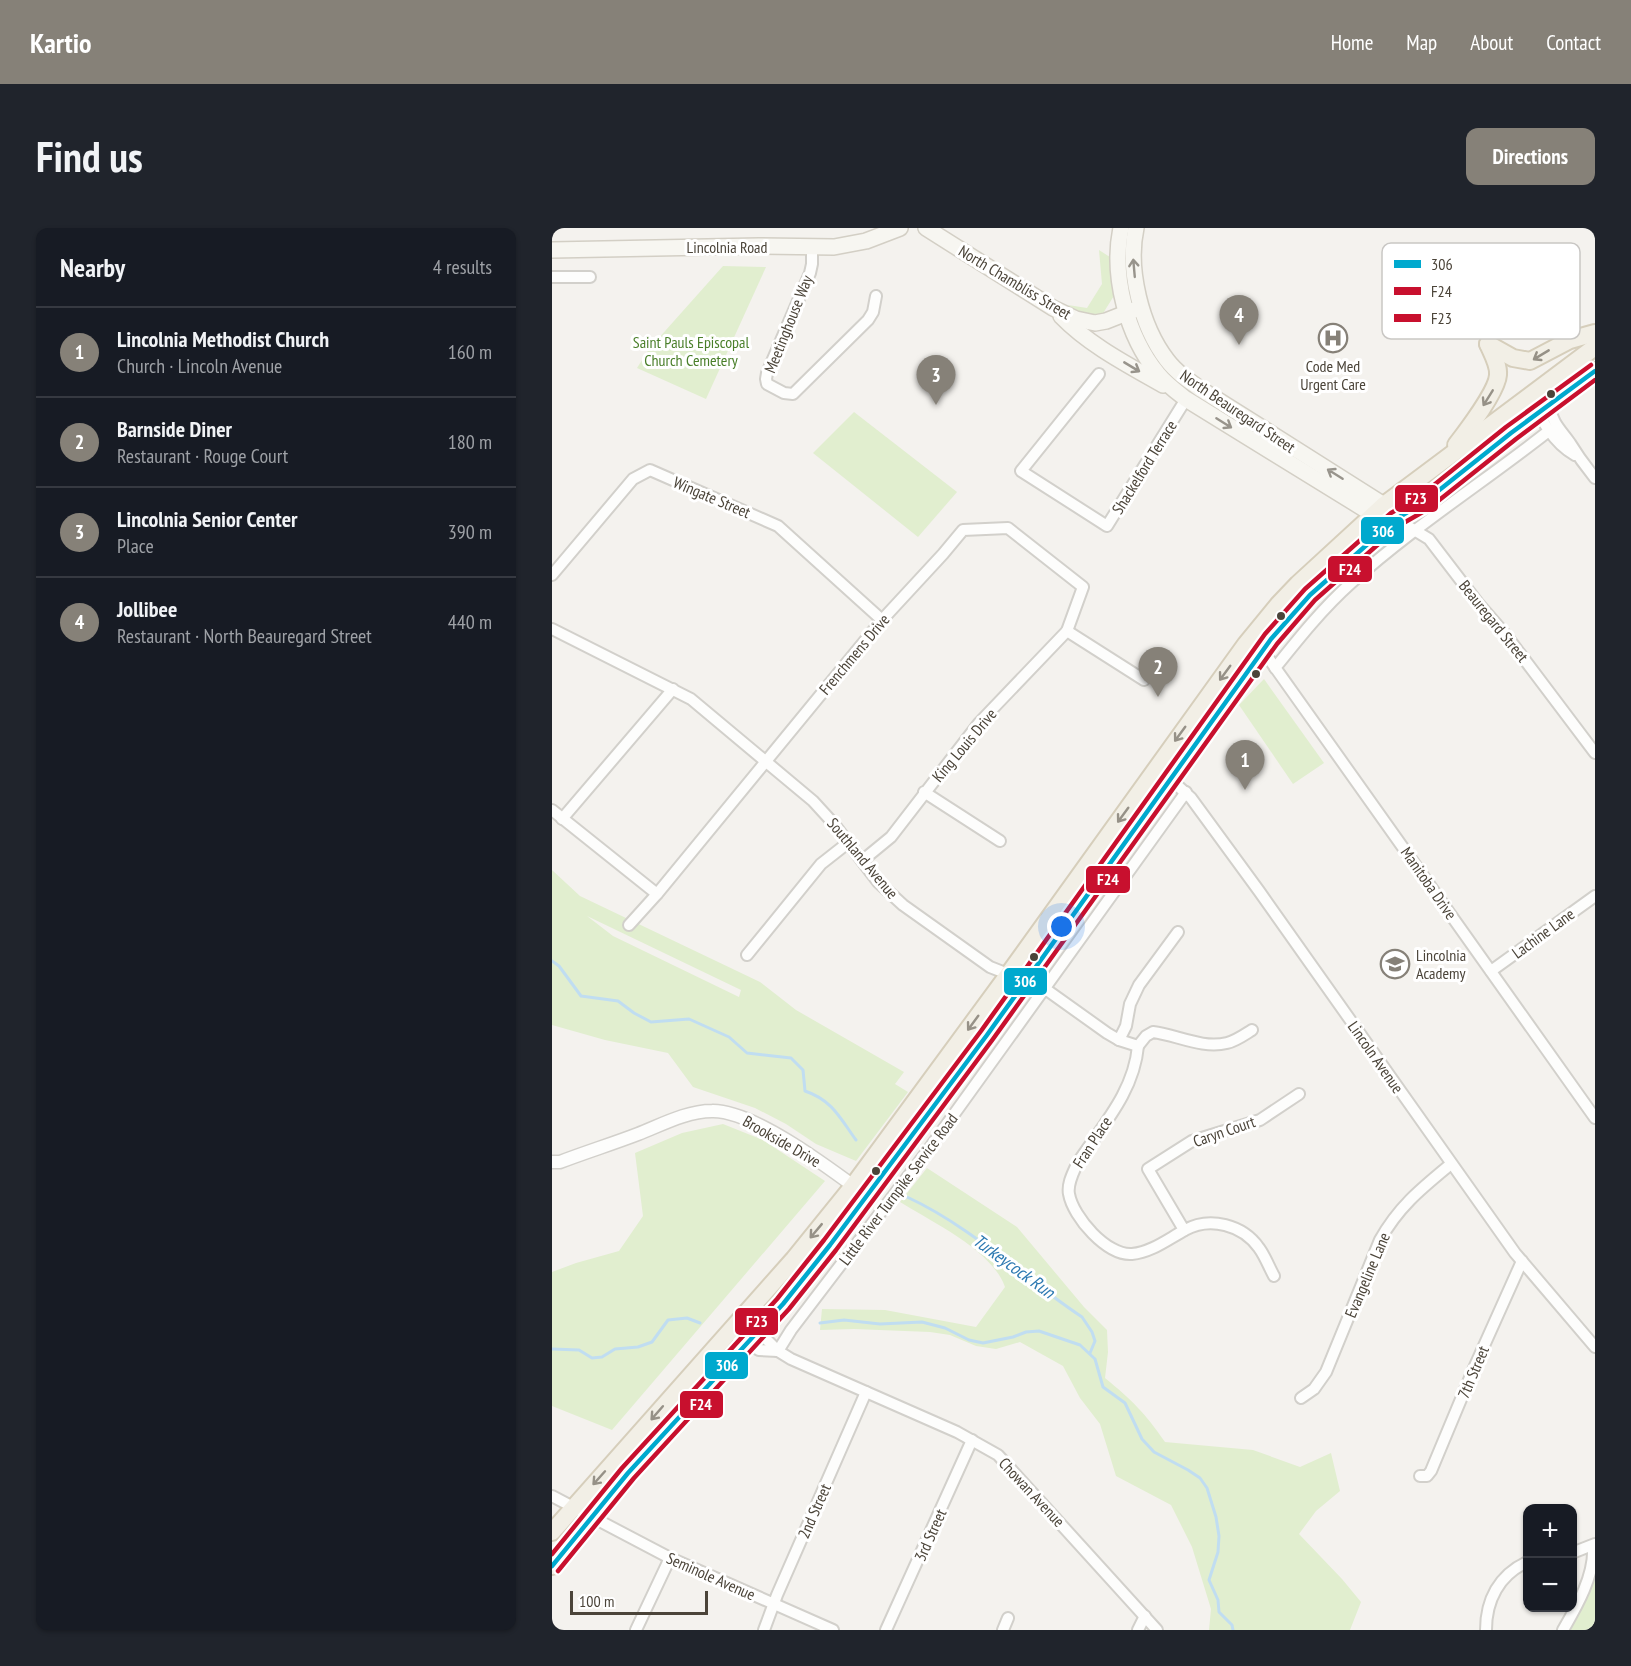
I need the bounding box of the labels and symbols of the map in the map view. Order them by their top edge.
street label: Lincolnia Road [687,237,767,257]
street label: North Chambliss Street [955,241,1075,324]
legend [1382,243,1580,339]
text: 306 [1431,254,1453,274]
one-way arrow [1128,258,1139,278]
street label: Meetinghouse Way [759,272,817,376]
text: F24 [1431,281,1452,301]
pin: 4 [1220,296,1258,345]
text: F23 [1431,308,1452,328]
hospital icon: Code Med Urgent Care [1317,322,1349,354]
park label: Saint Pauls Episcopal Church Cemetery [633,332,749,370]
one-way arrow [1533,349,1550,361]
pin: 3 [916,356,956,405]
place label: Code Med Urgent Care [1300,356,1366,394]
one-way arrow [1123,362,1140,374]
street label: North Beauregard Street [1177,365,1300,457]
unlabelled marker [1545,388,1557,400]
one-way arrow [1482,389,1495,406]
street label: Shackelford Terrace [1107,416,1181,518]
one-way arrow [1215,417,1232,429]
one-way arrow [1327,468,1344,480]
street label: Wingate Street [670,472,754,522]
line badge: F23 [1394,484,1439,513]
text: F23 [1405,488,1427,508]
line badge: 306 [1360,516,1405,545]
text: 306 [1372,521,1395,541]
line badge: F24 [1327,555,1373,583]
text: F24 [1339,559,1361,579]
street label: Beauregard Street [1455,576,1533,666]
street label: Frenchmens Drive [814,610,894,698]
unlabelled marker [1275,610,1287,622]
pin: 2 [1138,648,1178,697]
one-way arrow [1219,664,1231,680]
unlabelled marker [1250,668,1262,680]
street label: King Louis Drive [927,704,1001,786]
one-way arrow [1174,726,1186,742]
pin: 1 [1226,740,1264,790]
one-way arrow [1117,806,1129,823]
street label: Southland Avenue [823,813,903,903]
street label: Manitoba Drive [1397,843,1461,923]
line badge: F24 [1085,865,1131,894]
text: F24 [1097,869,1119,889]
street label: Lachine Lane [1508,904,1578,962]
your location [1047,912,1076,941]
place label: Lincolnia Academy [1416,945,1466,983]
school or university icon: Lincolnia Academy [1379,948,1411,980]
unlabelled marker [1028,951,1040,963]
line badge: 306 [1003,967,1048,996]
text: 306 [1014,971,1037,991]
one-way arrow [967,1014,980,1030]
street label: Lincoln Avenue [1344,1017,1408,1097]
street label: Little River Turnpike Service Road [834,1109,962,1269]
street label: Brookside Drive [739,1111,825,1171]
street label: Caryn Court [1190,1111,1258,1151]
street label: Fran Place [1068,1113,1116,1171]
unlabelled marker [870,1165,882,1177]
one-way arrow [810,1223,823,1239]
water label: Turkeycock Run [969,1229,1060,1304]
street label: Evangeline Lane [1340,1229,1394,1321]
line badge: F23 [734,1307,779,1336]
text: F23 [746,1311,768,1331]
street label: 7th Street [1453,1342,1493,1401]
line badge: 306 [704,1351,749,1380]
text: 306 [716,1355,739,1375]
line badge: F24 [679,1390,724,1419]
text: F24 [690,1394,712,1414]
one-way arrow [650,1405,664,1420]
street label: Chowan Avenue [995,1453,1069,1531]
one-way arrow [592,1470,607,1485]
street label: 2nd Street [793,1480,835,1541]
street label: 3rd Street [910,1505,951,1564]
street label: Seminole Avenue [664,1548,758,1604]
scale bar [570,1588,708,1616]

